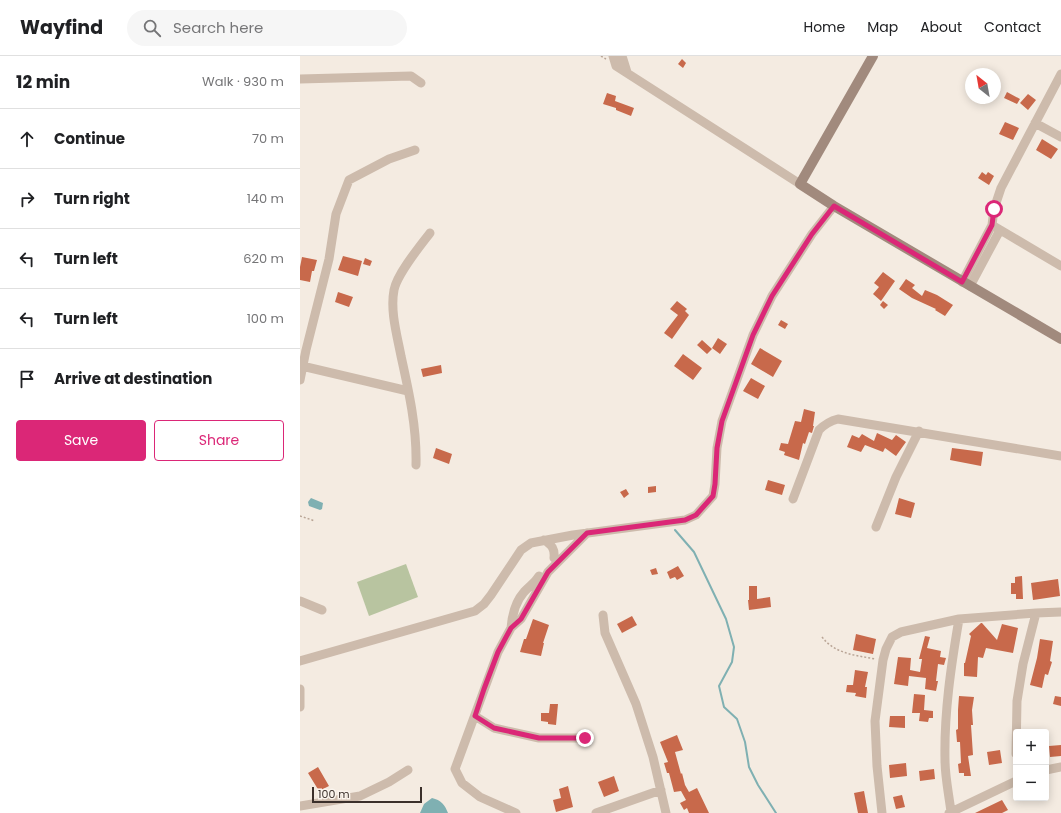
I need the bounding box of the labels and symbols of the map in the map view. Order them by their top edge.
north arrow [965,68,1001,104]
route start [985,200,1003,218]
route end [576,729,594,747]
scale bar [312,785,422,804]

